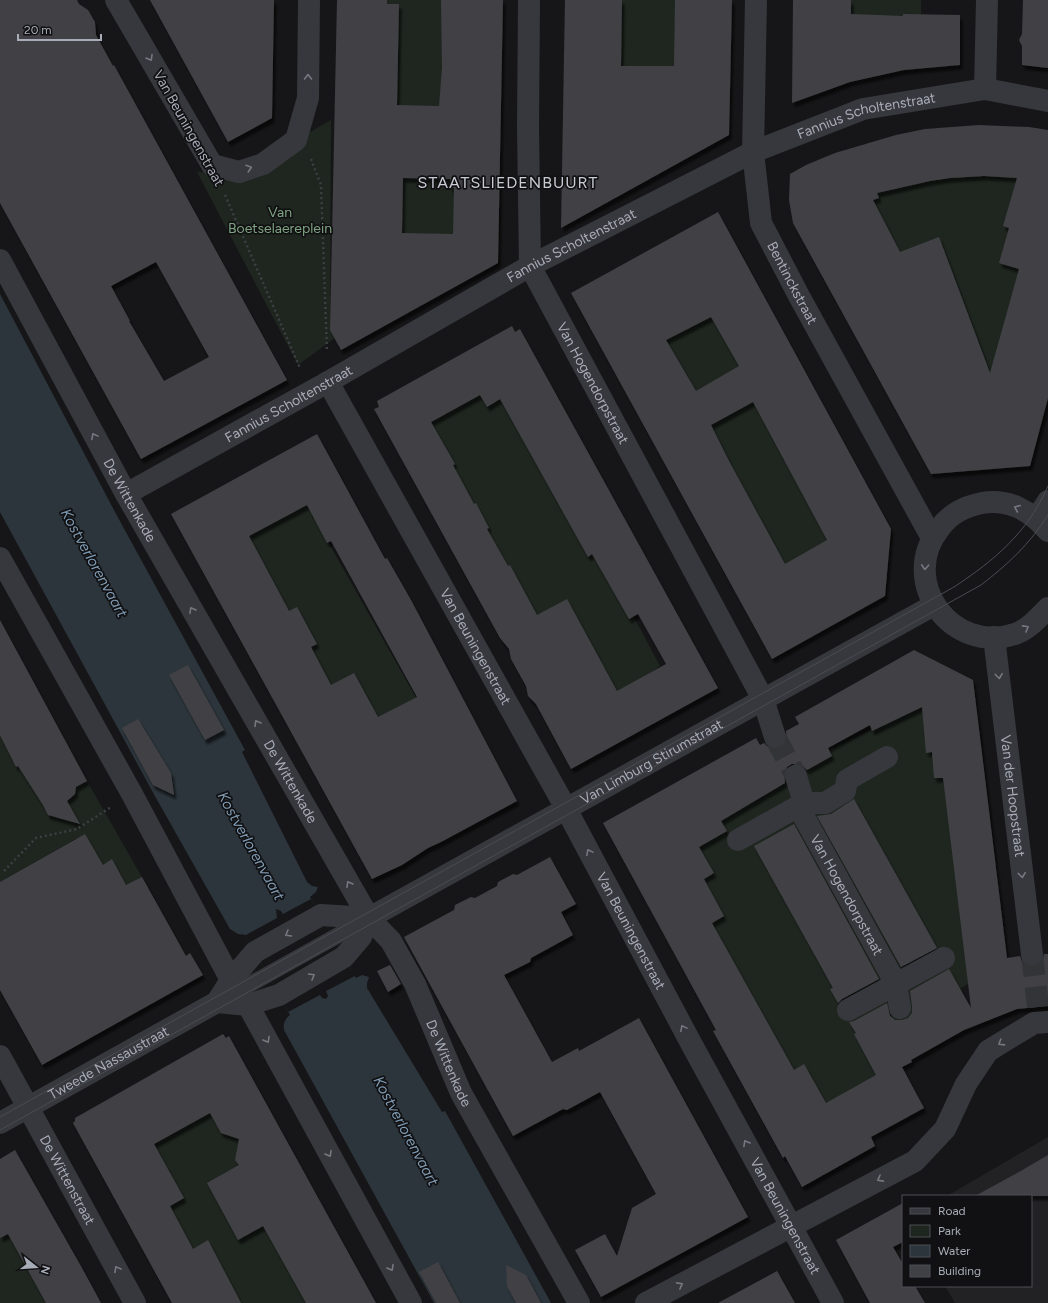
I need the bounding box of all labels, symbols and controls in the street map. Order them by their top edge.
scale bar [18,16,101,42]
text: 20 m [24,23,52,37]
one-way arrow [145,54,152,61]
street label: Van Beuningenstraat [150,67,228,189]
one-way arrow [304,74,312,80]
street label: Fannius Scholtenstraat [795,89,937,143]
one-way arrow [246,164,253,173]
district label: STAATSLIEDENBUURT [418,173,598,192]
park label: Van Boetselaereplein [228,204,332,237]
street label: Fannius Scholtenstraat [504,205,639,287]
street label: Bentinckstraat [763,239,821,327]
street label: Van Hogendorpstraat [553,320,632,447]
street label: Fannius Scholtenstraat [222,362,356,446]
one-way arrow [92,433,99,440]
street label: De Wittenkade [99,456,160,545]
one-way arrow [1014,504,1021,512]
water label: Kostverlorenvaart [57,506,131,621]
one-way arrow [921,564,929,570]
street label: Van Beuningenstraat [436,586,514,708]
one-way arrow [190,607,197,614]
one-way arrow [1022,625,1029,632]
one-way arrow [994,673,1003,679]
street label: Van Limburg Stirumstraat [577,716,726,808]
one-way arrow [254,720,261,727]
street label: Van der Hoopstraat [997,734,1028,858]
street label: De Wittenkade [260,737,321,827]
water label: Kostverlorenvaart [214,789,288,904]
street label: Van Hogendorpstraat [806,832,887,958]
one-way arrow [586,849,593,856]
street label: Van Beuningenstraat [593,870,669,993]
one-way arrow [1018,872,1027,878]
one-way arrow [347,881,354,889]
one-way arrow [285,929,292,936]
one-way arrow [307,973,314,981]
street label: De Wittenkade [422,1017,475,1110]
street label: Tweede Nassaustraat [45,1023,172,1103]
one-way arrow [681,1025,688,1033]
one-way arrow [262,1035,269,1043]
one-way arrow [998,1039,1005,1046]
water label: Kostverlorenvaart [370,1073,443,1189]
street label: De Wittenstraat [36,1132,99,1228]
one-way arrow [743,1139,750,1147]
one-way arrow [324,1149,332,1157]
street label: Van Beuningenstraat [746,1155,824,1277]
one-way arrow [877,1174,884,1182]
legend [902,1195,1032,1287]
text: Road [938,1204,966,1218]
text: Park [938,1224,961,1238]
text: Water [938,1244,970,1258]
north arrow [16,1247,56,1287]
text: N [38,1264,53,1276]
one-way arrow [387,1264,394,1271]
text: Building [938,1264,981,1278]
one-way arrow [114,1266,121,1273]
one-way arrow [676,1282,683,1289]

